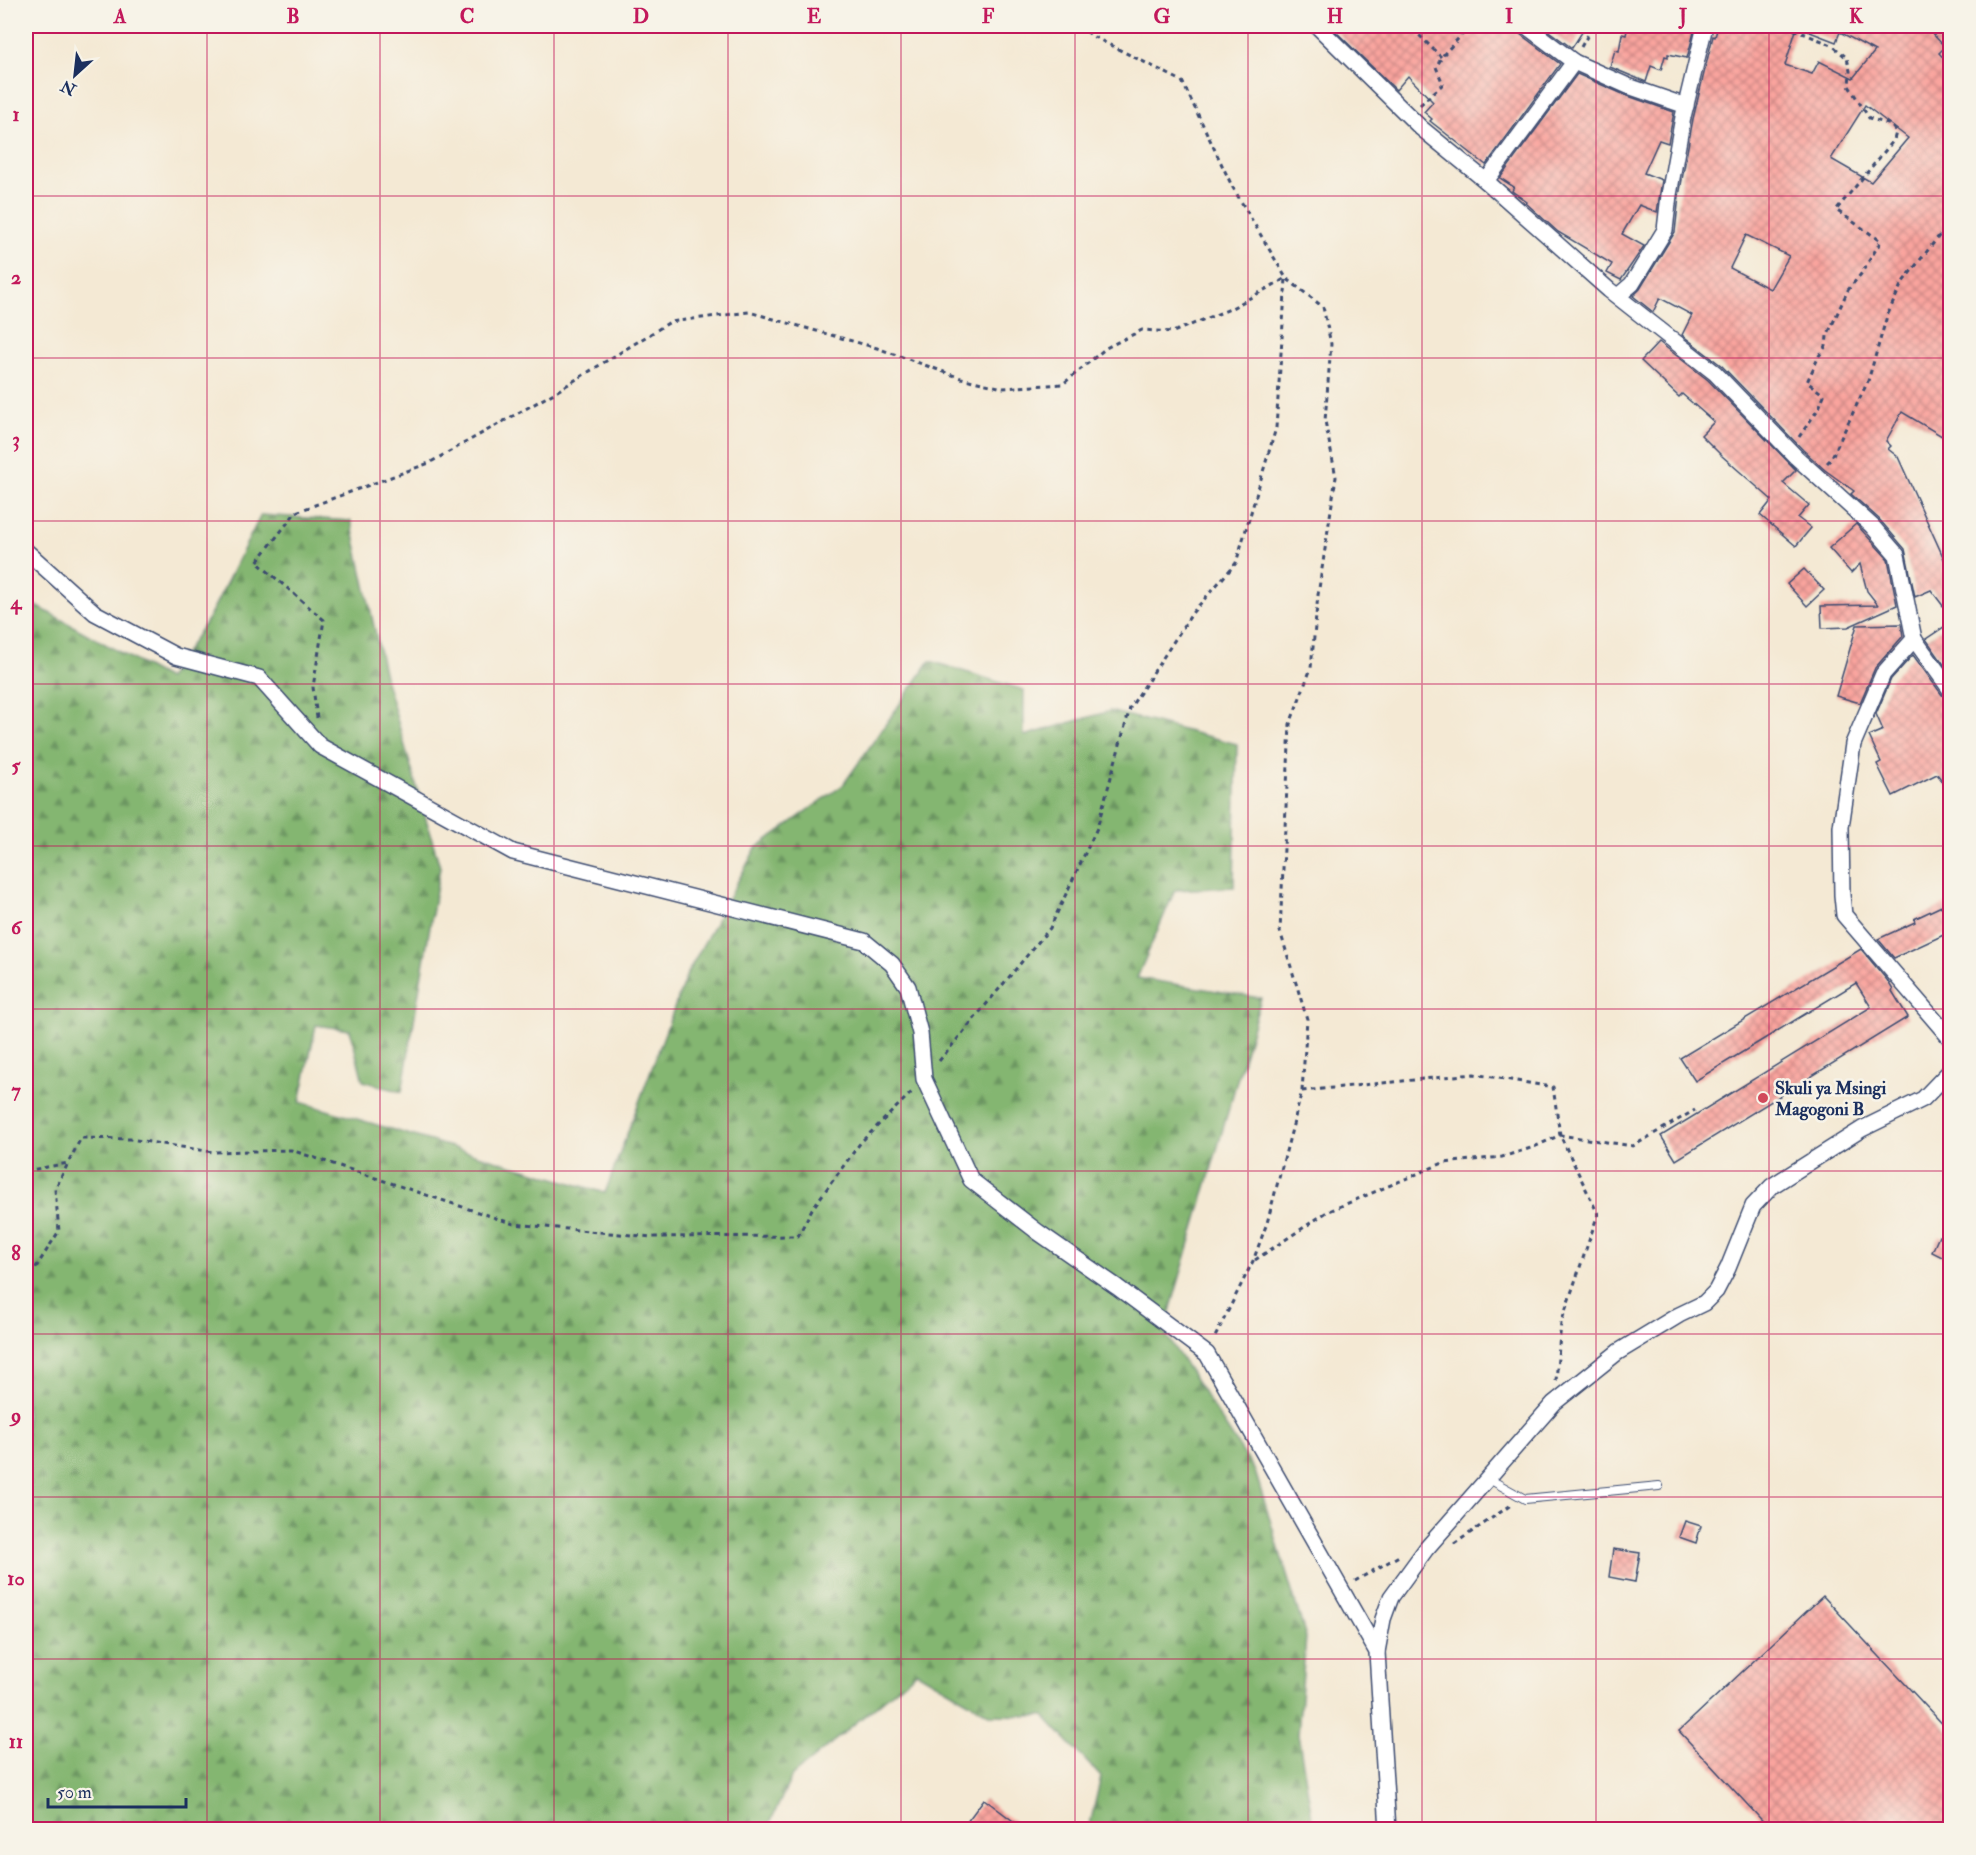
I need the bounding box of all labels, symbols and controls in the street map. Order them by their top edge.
text: A [113,4,127,29]
text: B [286,4,300,29]
text: C [460,4,474,29]
text: D [633,4,649,29]
text: E [807,4,822,29]
text: F [982,4,995,29]
text: G [1154,4,1171,29]
text: H [1327,4,1343,29]
text: I [1505,4,1513,29]
text: J [1678,4,1687,29]
text: K [1849,4,1864,29]
north arrow [45,45,105,105]
text: N [57,75,80,100]
text: 1 [12,102,20,127]
text: 2 [11,265,21,290]
text: 3 [12,427,20,452]
text: 4 [10,590,23,615]
text: 5 [12,753,22,778]
text: 6 [11,915,23,940]
place label: Skuli ya Msingi Magogoni B [1774,1077,1886,1121]
text: 7 [11,1078,21,1103]
marker: Skuli ya Msingi Magogoni B [1756,1091,1770,1105]
text: 8 [11,1241,21,1266]
text: 9 [9,1403,21,1428]
text: 10 [7,1566,25,1591]
text: 11 [9,1729,23,1754]
scale bar [48,1771,186,1809]
text: 50 m [57,1781,92,1804]

